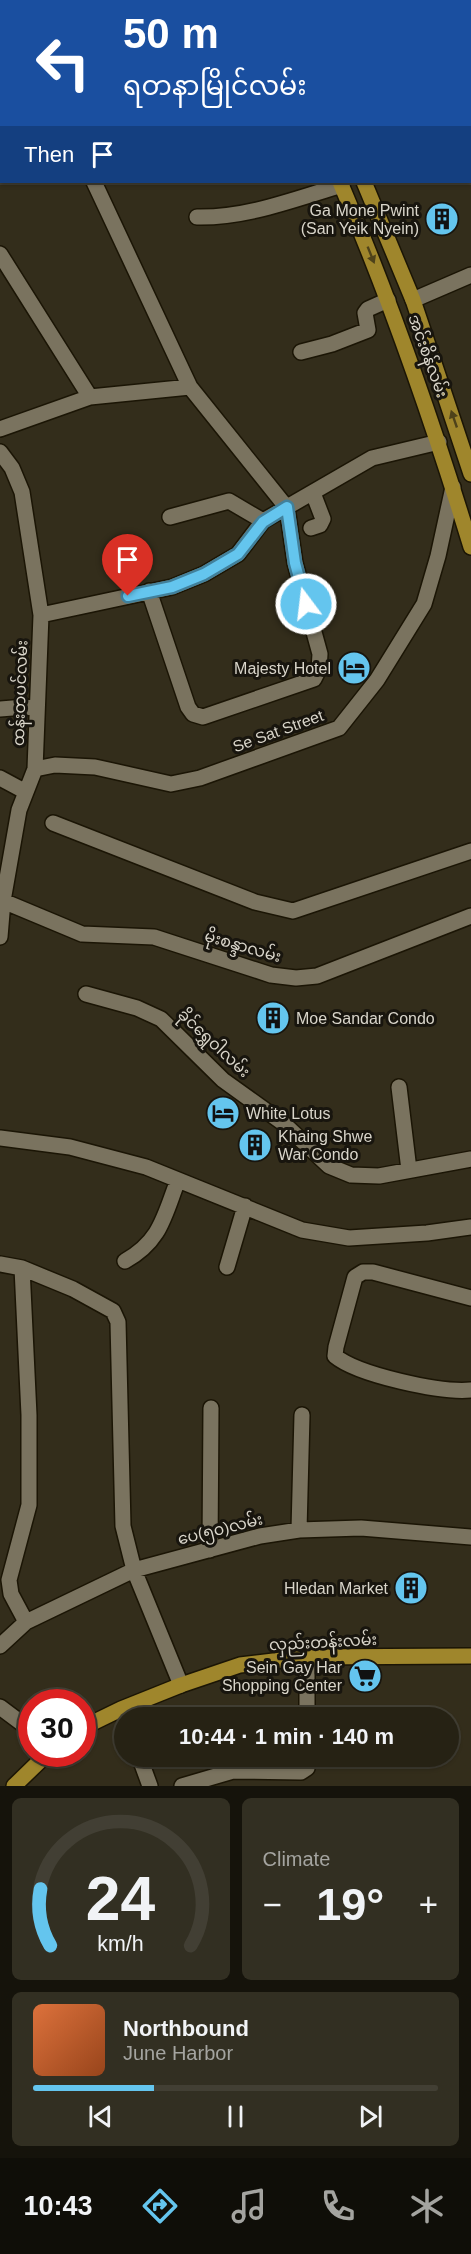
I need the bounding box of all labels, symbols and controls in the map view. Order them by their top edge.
text: 50 m [123,10,219,57]
icon: left [24,24,102,102]
text: ရတနာမြိုင်လမ်း [123,71,307,101]
icon: arrive [86,138,119,171]
text: Then [24,142,74,167]
building icon: Ga Mone Pwint (San Yeik Nyein) [424,201,460,237]
place label: Ga Mone Pwint (San Yeik Nyein) [301,202,420,237]
one-way arrow [367,246,376,264]
street label: အင်းစိန်လမ်း [400,311,454,402]
one-way arrow [448,410,458,428]
pin [102,534,153,596]
icon: arrive [111,543,144,576]
position arrow [274,572,338,636]
street label: ထန်းတပင်လမ်း [7,640,35,747]
hotel icon: Majesty Hotel [336,650,372,686]
place label: Majesty Hotel [234,660,331,677]
street label: Se Sat Street [230,707,326,755]
street label: မိုးစန္ဒာလမ်း [201,924,284,971]
building icon: Moe Sandar Condo [255,1000,291,1036]
street label: ခိုင်ရွှေဝါလမ်း [171,1003,255,1085]
place label: Moe Sandar Condo [296,1010,435,1027]
hotel icon: White Lotus [205,1095,241,1131]
place label: White Lotus [246,1105,330,1122]
building icon: Khaing Shwe War Condo [237,1127,273,1163]
place label: Khaing Shwe War Condo [278,1128,372,1163]
street label: ပေ(၅၀)လမ်း [175,1507,265,1553]
building icon: Hledan Market [393,1570,429,1606]
place label: Hledan Market [284,1580,389,1597]
street label: လှည်းတန်းလမ်း [268,1628,378,1659]
supermarket icon: Sein Gay Har Shopping Center [347,1658,383,1694]
place label: Sein Gay Har Shopping Center [222,1659,343,1694]
speed limit sign: 30 [18,1689,96,1767]
text: 10:44 · 1 min · 140 m [179,1724,394,1749]
text: Climate [263,1848,330,1870]
text: 24 [86,1864,156,1933]
text: 19° [316,1879,384,1930]
text: − [263,1886,282,1923]
text: + [419,1886,438,1923]
text: km/h [98,1932,144,1956]
text: Northbound [123,2016,249,2041]
text: June Harbor [123,2042,233,2064]
icon: previous [84,2100,117,2133]
icon: pause [219,2100,252,2133]
icon: next [354,2100,387,2133]
icon: directions [139,2185,181,2227]
icon: music [228,2185,270,2227]
icon: phone [317,2185,359,2227]
icon: climate [406,2185,448,2227]
text: 10:43 [23,2191,92,2221]

